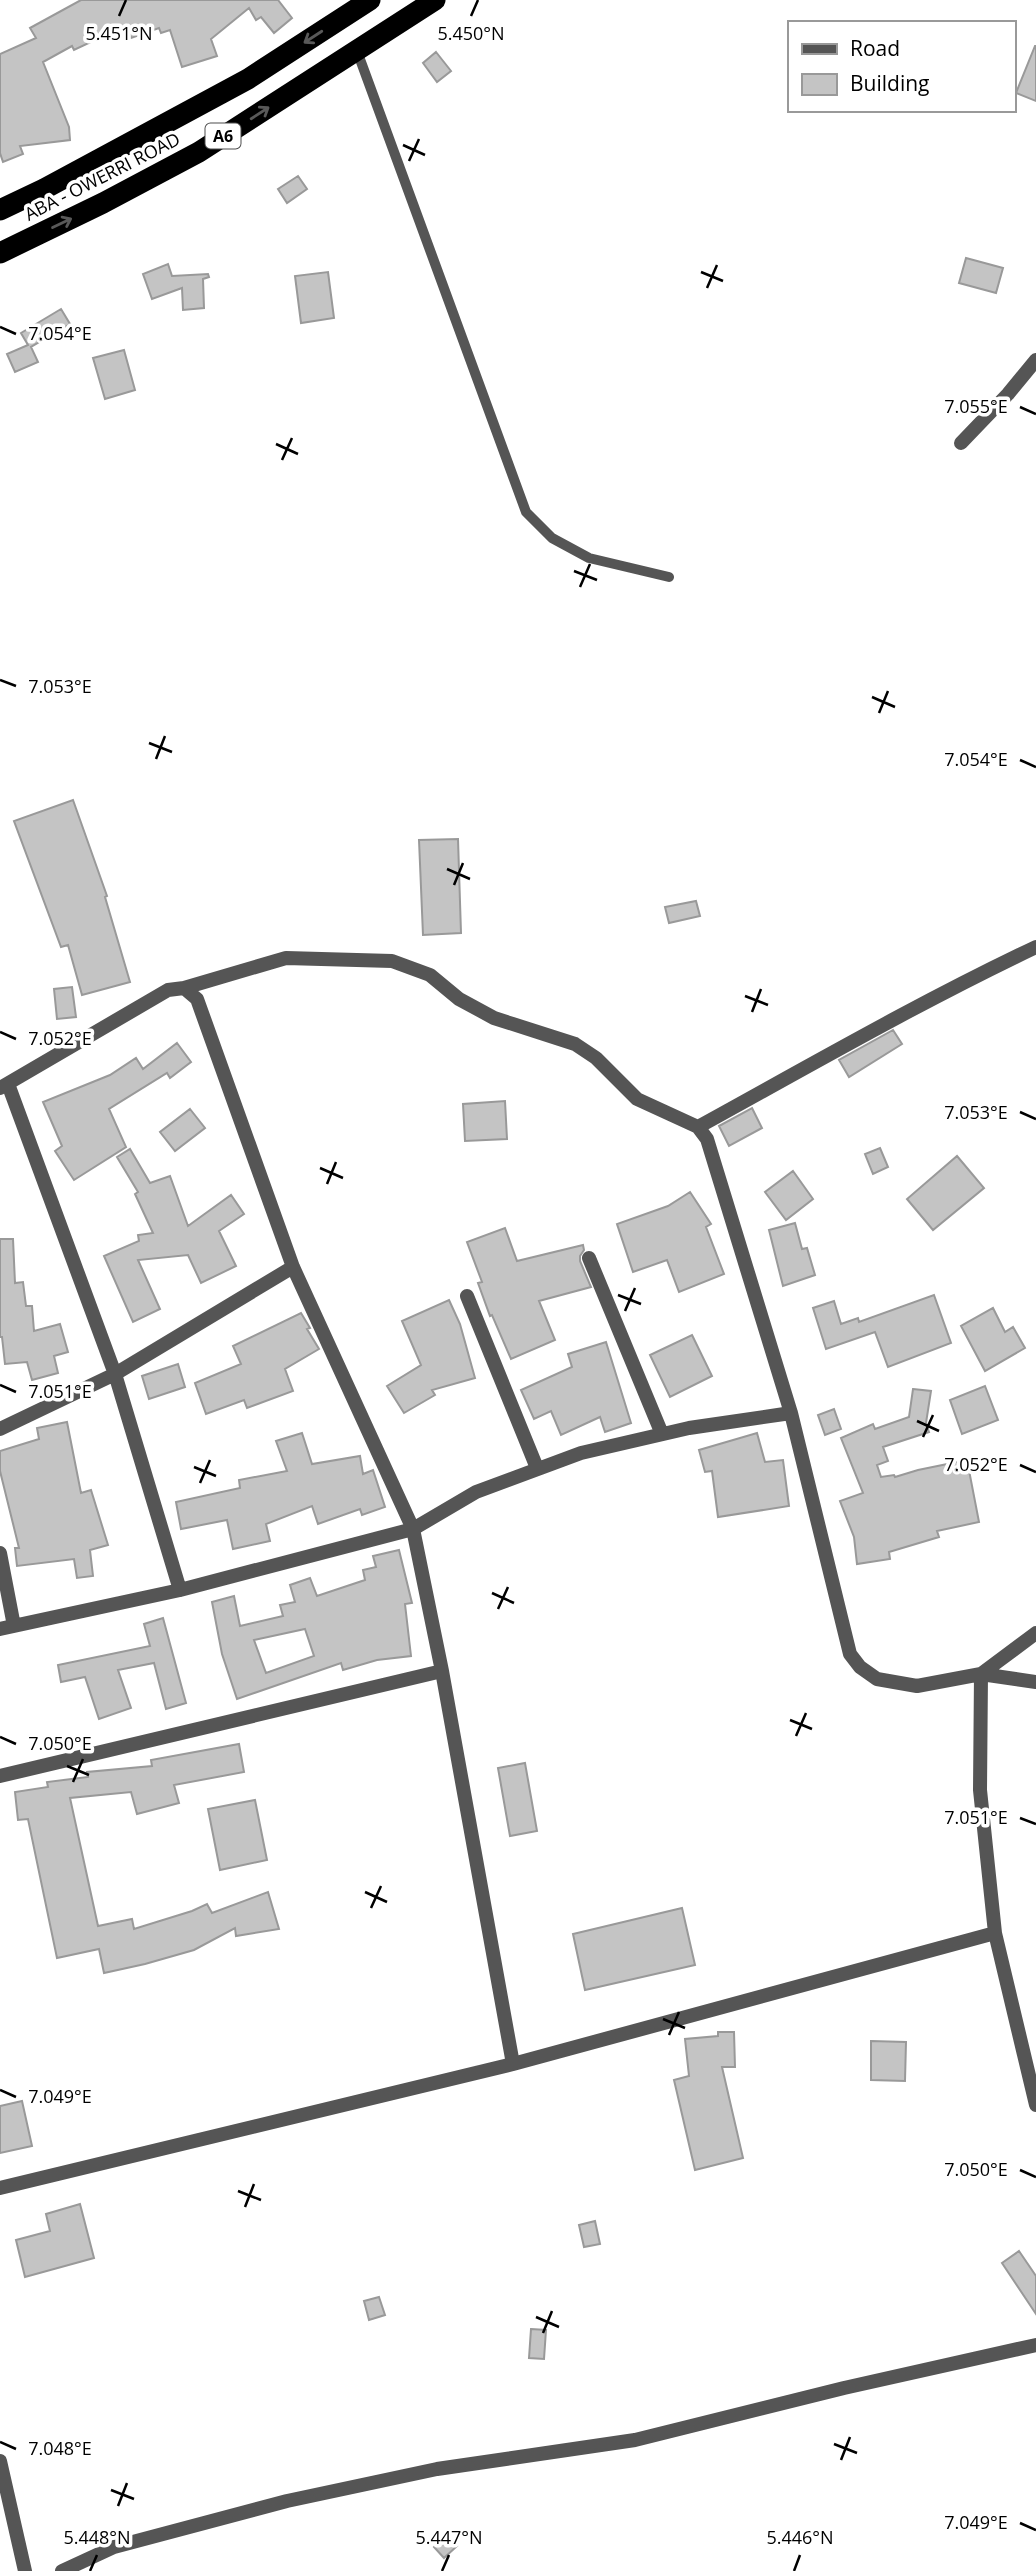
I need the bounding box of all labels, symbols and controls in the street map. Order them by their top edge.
text: 5.451°N [85,21,153,45]
text: 5.450°N [437,21,505,45]
legend [788,21,1015,112]
one-way arrow [303,30,323,44]
text: Road [850,34,900,62]
text: Building [850,69,929,97]
one-way arrow [250,105,269,120]
road number: A6 [206,124,241,148]
street label: ABA - OWERRI ROAD [20,126,184,226]
one-way arrow [50,216,72,229]
text: 7.054°E [28,321,92,345]
text: 7.055°E [944,394,1008,418]
text: 7.053°E [28,674,92,698]
text: 7.054°E [944,747,1008,771]
text: 7.052°E [28,1026,92,1050]
text: 7.053°E [944,1100,1008,1124]
text: 7.051°E [28,1379,92,1403]
text: 7.052°E [944,1452,1008,1476]
text: 7.050°E [28,1731,92,1755]
text: 7.051°E [944,1805,1008,1829]
text: 7.049°E [28,2084,92,2108]
text: 7.050°E [944,2157,1008,2181]
text: 7.048°E [28,2436,92,2460]
text: 7.049°E [944,2510,1008,2534]
text: 5.448°N [63,2525,131,2549]
text: 5.447°N [415,2525,483,2549]
text: 5.446°N [766,2525,834,2549]

